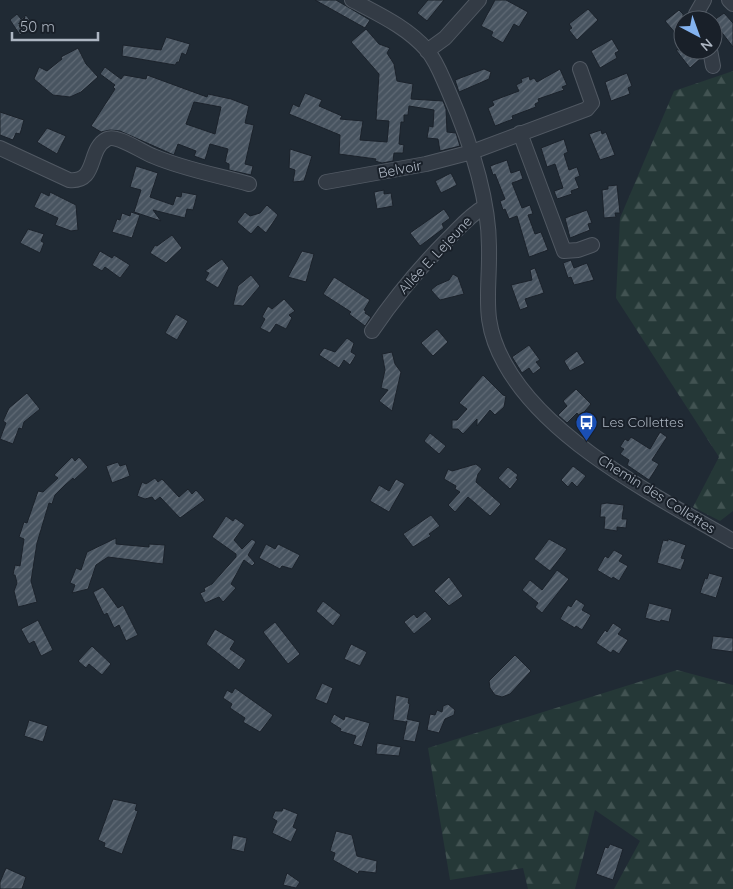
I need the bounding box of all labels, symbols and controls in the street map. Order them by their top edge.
scale bar [12,10,99,42]
north arrow [673,10,723,60]
text: 50 m [20,17,55,36]
text: N [697,35,716,55]
street label: Belvoir [377,156,424,182]
street label: Allée E. Lejeune [394,212,476,298]
bus stop icon: Les Collettes [574,410,598,441]
place label: Les Collettes [602,413,683,431]
street label: Chemin des Collettes [595,451,719,537]

